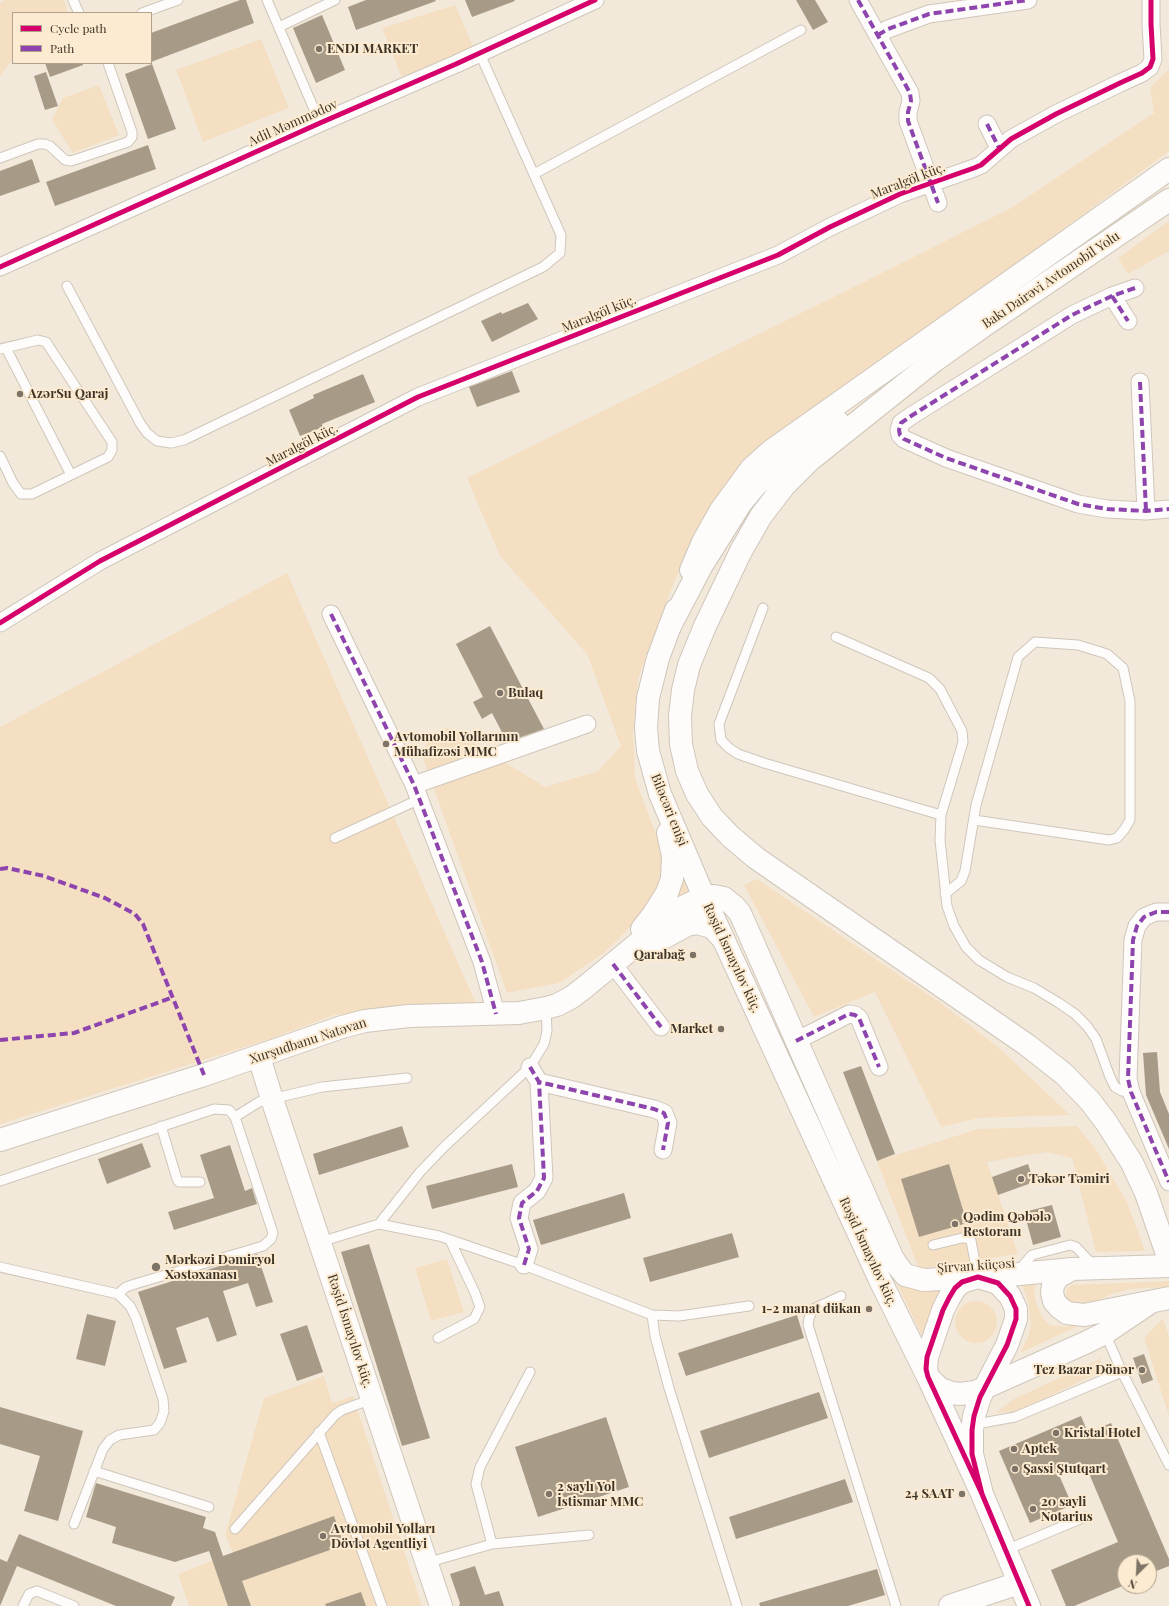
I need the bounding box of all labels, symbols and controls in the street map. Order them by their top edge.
legend [12,12,152,64]
text: Cycle path [50,20,107,36]
text: Path [50,40,74,56]
place label: ENDI MARKET [327,41,418,57]
marker: ENDI MARKET [314,44,324,54]
street label: Adil Məmmədov [246,96,340,150]
street label: Maralgöl küç. [868,160,948,202]
street label: Bakı Dairəvi Avtomobil Yolu [979,228,1123,332]
street label: Maralgöl küç. [560,292,638,336]
place label: AzərSu Qaraj [28,386,108,402]
marker: AzərSu Qaraj [15,389,25,399]
street label: Maralgöl küç. [263,420,341,470]
place label: Bulaq [508,685,543,701]
marker: Bulaq [495,688,505,698]
place label: Avtomobil Yollarının Mühafizəsi MMC [394,729,518,760]
marker: Avtomobil Yollarının Mühafizəsi MMC [381,739,391,749]
street label: Biləcəri enişi [647,772,691,848]
street label: Rəşid İsmayılov küç. [700,901,764,1015]
place label: Qarabağ [634,947,685,963]
marker: Qarabağ [688,950,698,960]
street label: Xurşudbanu Natəvan [248,1015,368,1067]
place label: Market [670,1021,713,1037]
marker: Market [716,1024,726,1034]
place label: Təkər Təmiri [1029,1171,1110,1187]
marker: Təkər Təmiri [1016,1174,1026,1184]
street label: Rəşid İsmayılov küç. [836,1195,900,1309]
place label: Qədim Qəbələ Restoranı [963,1209,1051,1240]
marker: Qədim Qəbələ Restoranı [950,1219,960,1229]
place label: Mərkəzi Dəmiryol Xəstəxanası [165,1252,275,1283]
street label: Şirvan küçəsi [936,1255,1016,1277]
marker: Mərkəzi Dəmiryol Xəstəxanası [150,1261,162,1273]
street label: Rəşid İsmayılov küç. [324,1272,376,1390]
place label: 1-2 manat dükan [761,1301,861,1317]
marker: 1-2 manat dükan [864,1304,874,1314]
place label: Tez Bazar Dönər [1034,1362,1134,1378]
marker: Tez Bazar Dönər [1137,1365,1147,1375]
place label: Kristal Hotel [1064,1425,1140,1441]
marker: Kristal Hotel [1051,1428,1061,1438]
place label: Aptek [1022,1441,1057,1457]
marker: Aptek [1009,1444,1019,1454]
place label: Şassi Ştutqart [1023,1461,1106,1477]
marker: Şassi Ştutqart [1010,1464,1020,1474]
place label: 2 saylı Yol İstismar MMC [557,1479,643,1510]
place label: 24 SAAT [905,1486,954,1502]
marker: 2 saylı Yol İstismar MMC [544,1489,554,1499]
marker: 24 SAAT [957,1489,967,1499]
place label: 20 sayli Notarius [1041,1494,1093,1525]
marker: 20 sayli Notarius [1028,1504,1038,1514]
place label: Avtomobil Yolları Dövlət Agentliyi [331,1521,435,1552]
marker: Avtomobil Yolları Dövlət Agentliyi [318,1531,328,1541]
north arrow [1117,1554,1157,1594]
text: N [1126,1576,1139,1593]

